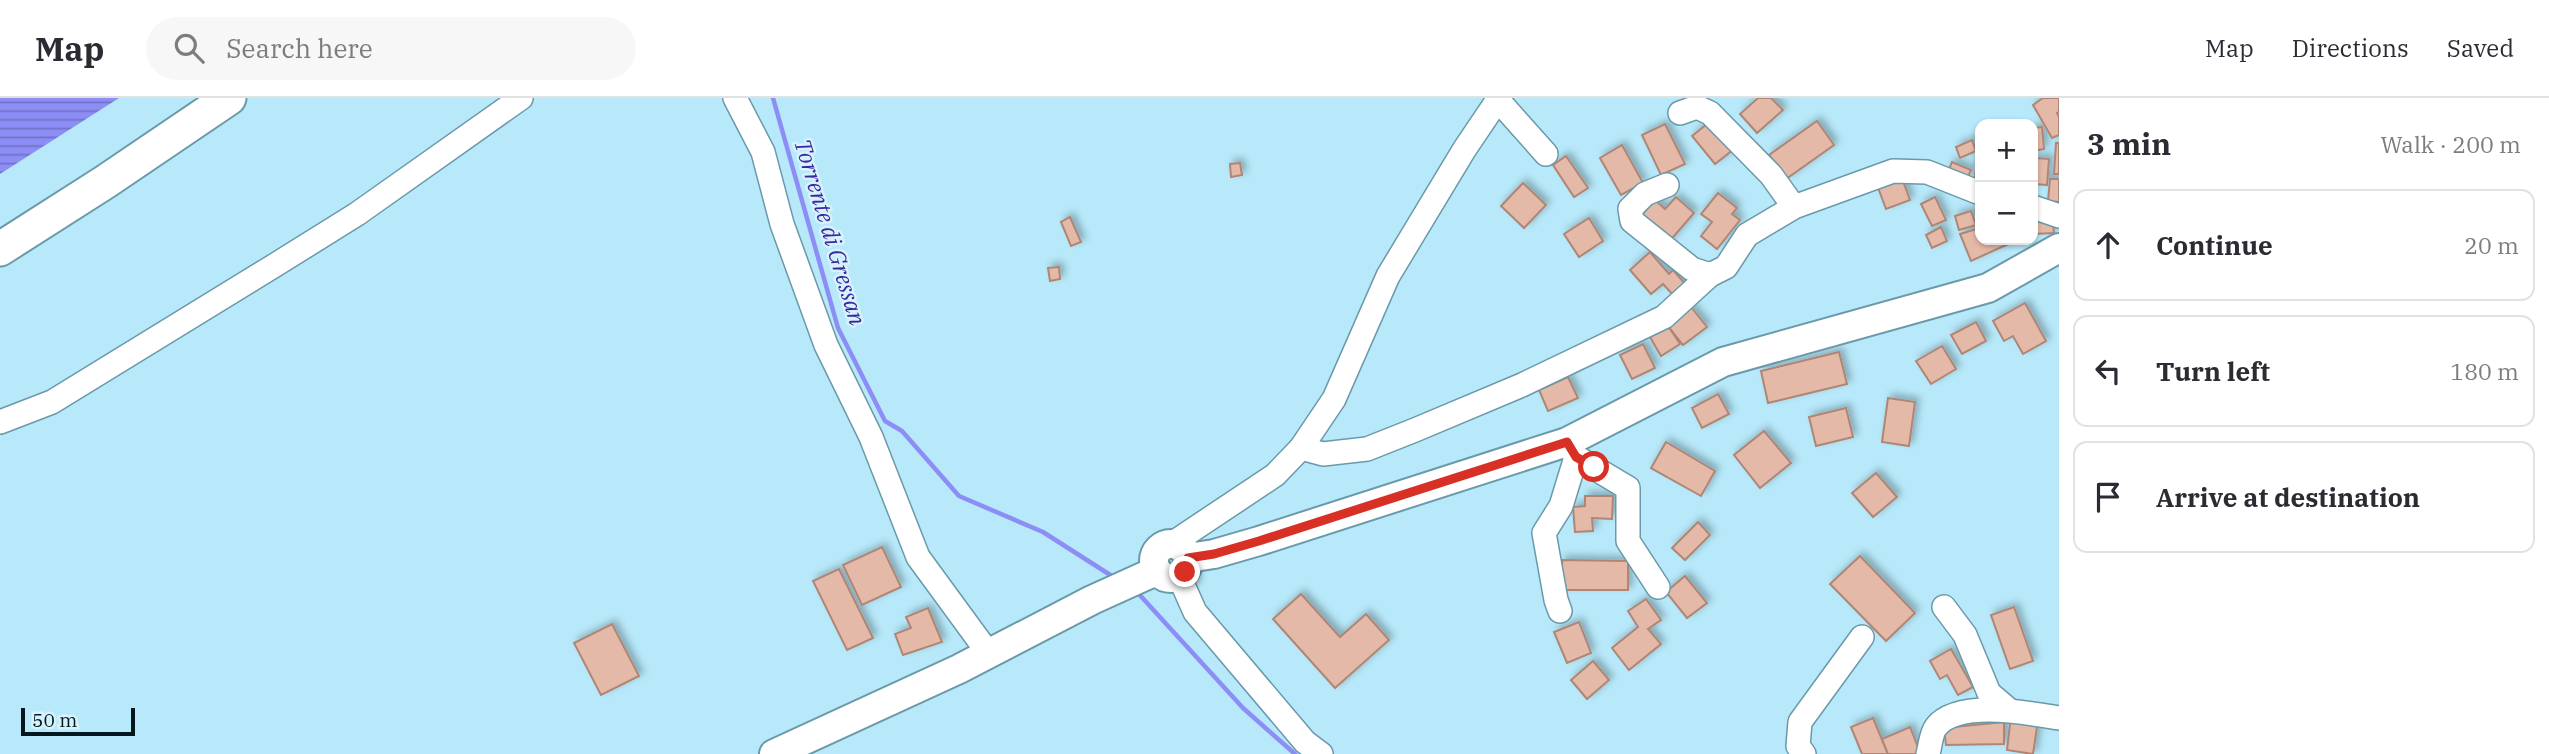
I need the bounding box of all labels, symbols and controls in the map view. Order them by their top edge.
search box [146,17,636,80]
text: Map [35,27,104,70]
icon: search [170,29,208,67]
text: Search here [226,31,373,65]
text: Map [2205,32,2254,64]
text: Directions [2292,32,2409,64]
text: Saved [2447,32,2514,64]
map controls [1975,119,2038,245]
button: + [1975,119,2038,182]
text: 3 min [2087,124,2171,163]
text: Walk · 200 m [2380,129,2521,159]
water label: Torrente di Gressan [788,135,874,329]
button: − [1975,182,2038,245]
icon: ahead [2089,226,2127,264]
text: Continue [2156,228,2273,262]
text: 20 m [2464,230,2519,260]
icon: left [2089,352,2127,390]
text: Turn left [2156,354,2270,388]
text: 180 m [2450,356,2519,386]
route start [1578,451,1609,482]
icon: arrive [2089,478,2127,516]
text: Arrive at destination [2156,480,2420,514]
route end [1169,556,1200,587]
scale bar [21,705,135,737]
text: 50 m [32,708,77,732]

